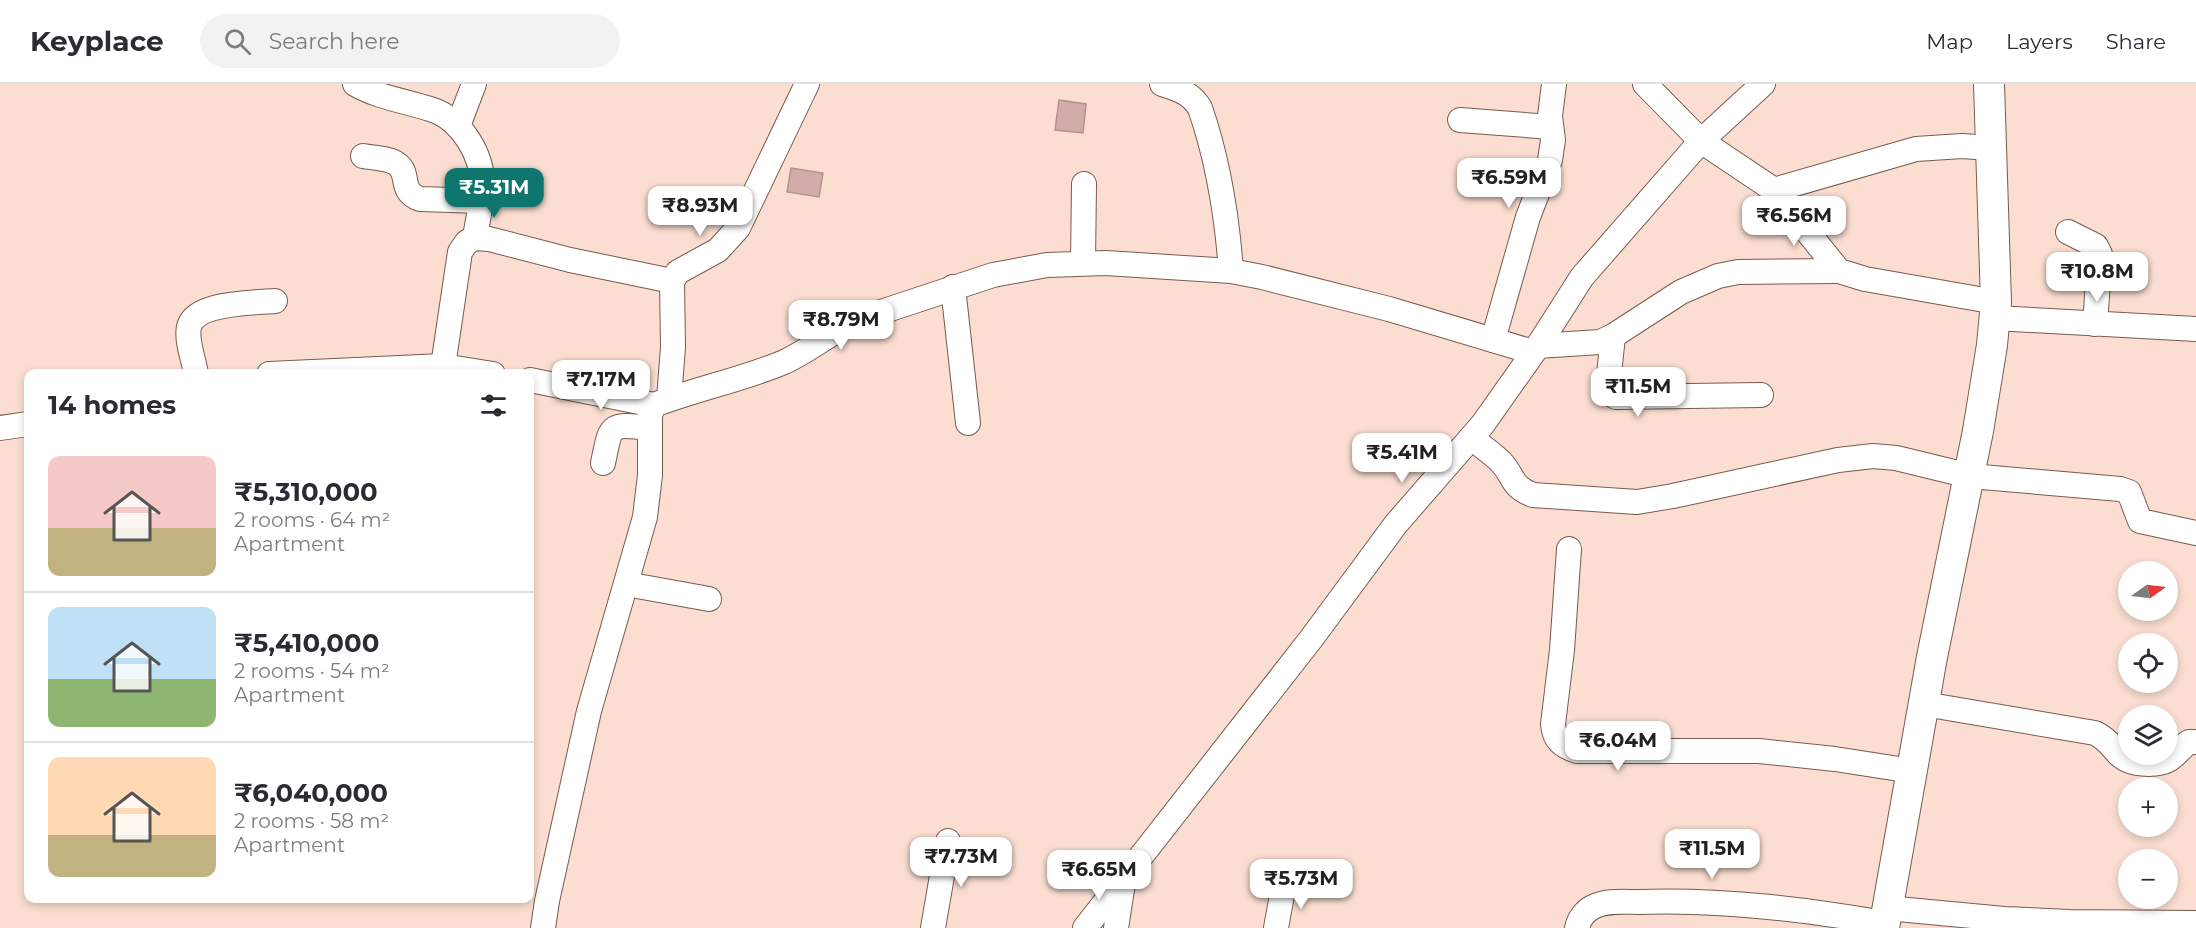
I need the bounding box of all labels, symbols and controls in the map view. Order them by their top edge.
search box [200,14,620,68]
text: Keyplace [30,24,164,58]
icon: search [221,25,254,58]
text: Search here [269,28,400,55]
text: Map [1926,29,1973,54]
text: Layers [2006,29,2073,54]
text: Share [2106,29,2166,54]
pin: ₹6.59M [1460,158,1558,209]
text: ₹6.59M [1471,165,1547,189]
pin: ₹5.31M [445,168,543,219]
text: ₹5.31M [459,175,529,199]
pin: ₹8.93M [651,186,749,237]
text: ₹8.93M [662,193,738,217]
pin: ₹6.56M [1745,196,1843,247]
text: ₹6.56M [1756,203,1832,227]
pin: ₹10.8M [2048,252,2146,303]
text: ₹10.8M [2060,259,2134,283]
pin: ₹8.79M [792,300,890,351]
text: ₹8.79M [803,307,879,331]
pin: ₹7.17M [552,360,650,411]
text: ₹7.17M [566,367,636,391]
pin: ₹11.5M [1589,367,1687,418]
text: ₹11.5M [1605,374,1671,398]
text: 14 homes [48,389,176,421]
icon: filters [477,389,510,422]
pin: ₹5.41M [1353,433,1451,484]
text: ₹5.41M [1366,440,1438,464]
text: ₹5,310,000 [234,476,378,508]
icon: home [96,480,168,552]
text: 2 rooms · 64 m² [234,508,390,532]
text: Apartment [234,532,345,556]
north arrow [2118,561,2178,621]
map controls [2118,561,2178,909]
text: ₹5,410,000 [234,627,379,659]
icon: home [96,631,168,703]
button: locate [2118,633,2178,693]
text: 2 rooms · 54 m² [234,659,390,683]
text: Apartment [234,683,345,707]
button: layers [2118,705,2178,765]
pin: ₹6.04M [1569,721,1667,772]
text: ₹6.04M [1579,728,1657,752]
text: ₹6,040,000 [234,777,388,809]
button: + [2118,777,2178,837]
icon: home [96,781,168,853]
text: 2 rooms · 58 m² [234,809,389,833]
pin: ₹11.5M [1663,829,1761,880]
text: Apartment [234,833,345,857]
text: ₹11.5M [1679,836,1745,860]
pin: ₹7.73M [912,837,1010,888]
text: ₹7.73M [924,844,998,868]
button: − [2118,849,2178,909]
pin: ₹6.65M [1050,850,1148,901]
text: ₹6.65M [1061,857,1137,881]
pin: ₹5.73M [1252,859,1350,910]
text: ₹5.73M [1264,866,1338,890]

